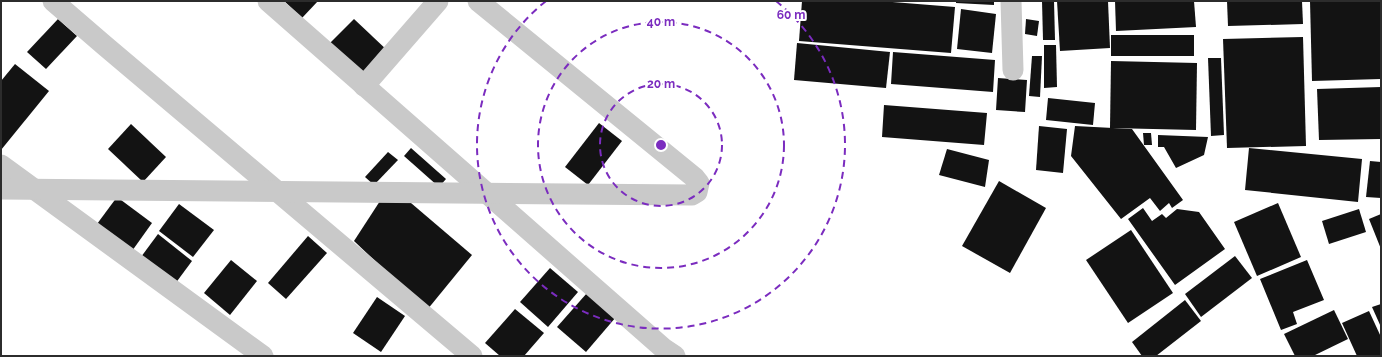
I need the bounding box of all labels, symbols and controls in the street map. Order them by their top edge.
text: 60 m [777,8,805,22]
text: 40 m [647,15,675,29]
text: 20 m [647,77,675,91]
centre of rings [654,138,668,152]

